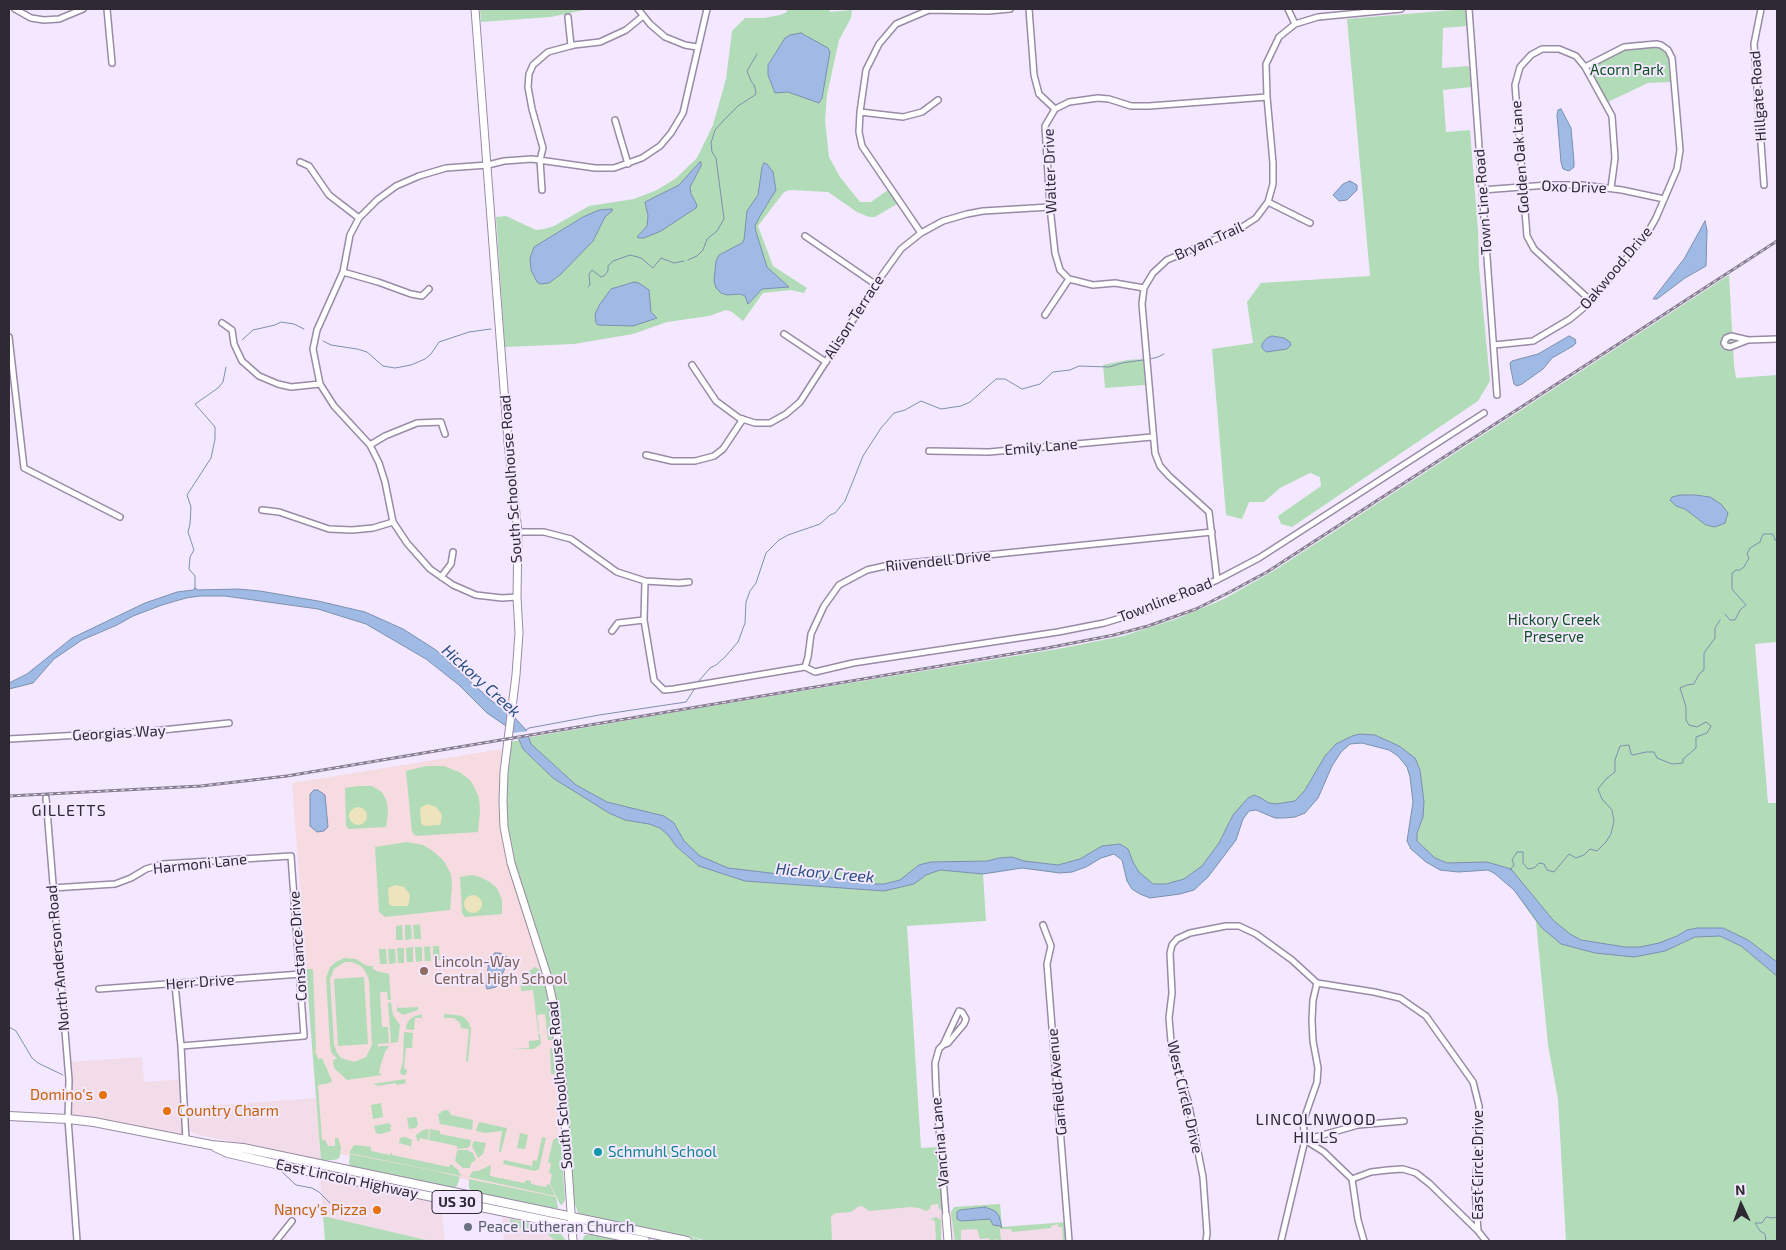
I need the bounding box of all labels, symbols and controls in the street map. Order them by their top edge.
street label: Hillgate Road [1746,50,1770,142]
park label: Acorn Park [1590,61,1664,79]
street label: Golden Oak Lane [1507,100,1533,214]
street label: Walter Drive [1040,128,1060,214]
street label: Town Line Road [1470,148,1496,256]
street label: Oxo Drive [1541,177,1607,197]
street label: Bryan Trail [1172,218,1246,264]
street label: Oakwood Drive [1576,223,1656,313]
street label: Alison Terrace [820,272,888,362]
street label: South Schoolhouse Road [496,394,526,564]
street label: Emily Lane [1004,435,1078,459]
street label: Riivendell Drive [884,547,992,575]
street label: Townline Road [1115,574,1215,626]
park label: Hickory Creek Preserve [1508,611,1600,646]
water label: Hickory Creek [438,641,524,721]
street label: Georgias Way [72,722,166,744]
district label: GILLETTS [30,801,108,821]
street label: Harmoni Lane [152,850,248,878]
water label: Hickory Creek [775,859,875,887]
street label: North Anderson Road [43,884,73,1032]
street label: Constance Drive [285,890,311,1002]
place label: Lincoln-Way Central High School [434,953,567,988]
marker: Lincoln-Way Central High School [418,965,430,977]
street label: Herr Drive [165,971,235,993]
street label: South Schoolhouse Road [544,1000,576,1170]
street label: Garfield Avenue [1043,1028,1071,1136]
street label: West Circle Drive [1163,1039,1207,1155]
place label: Domino's [30,1086,93,1104]
marker: Domino's [97,1089,109,1101]
street label: Vancina Lane [927,1097,953,1187]
place label: Country Charm [177,1102,279,1120]
marker: Country Charm [161,1105,173,1117]
district label: LINCOLNWOOD HILLS [1254,1110,1378,1148]
street label: East Circle Drive [1469,1110,1487,1220]
place label: Schmuhl School [608,1143,717,1161]
marker: Schmuhl School [592,1146,604,1158]
street label: East Lincoln Highway [274,1155,420,1203]
north arrow [1716,1180,1766,1230]
text: N [1735,1181,1746,1198]
road number: US 30 [432,1190,482,1214]
place label: Nancy's Pizza [274,1201,367,1219]
marker: Nancy's Pizza [371,1204,383,1216]
place label: Peace Lutheran Church [478,1218,634,1236]
marker: Peace Lutheran Church [462,1221,474,1233]

